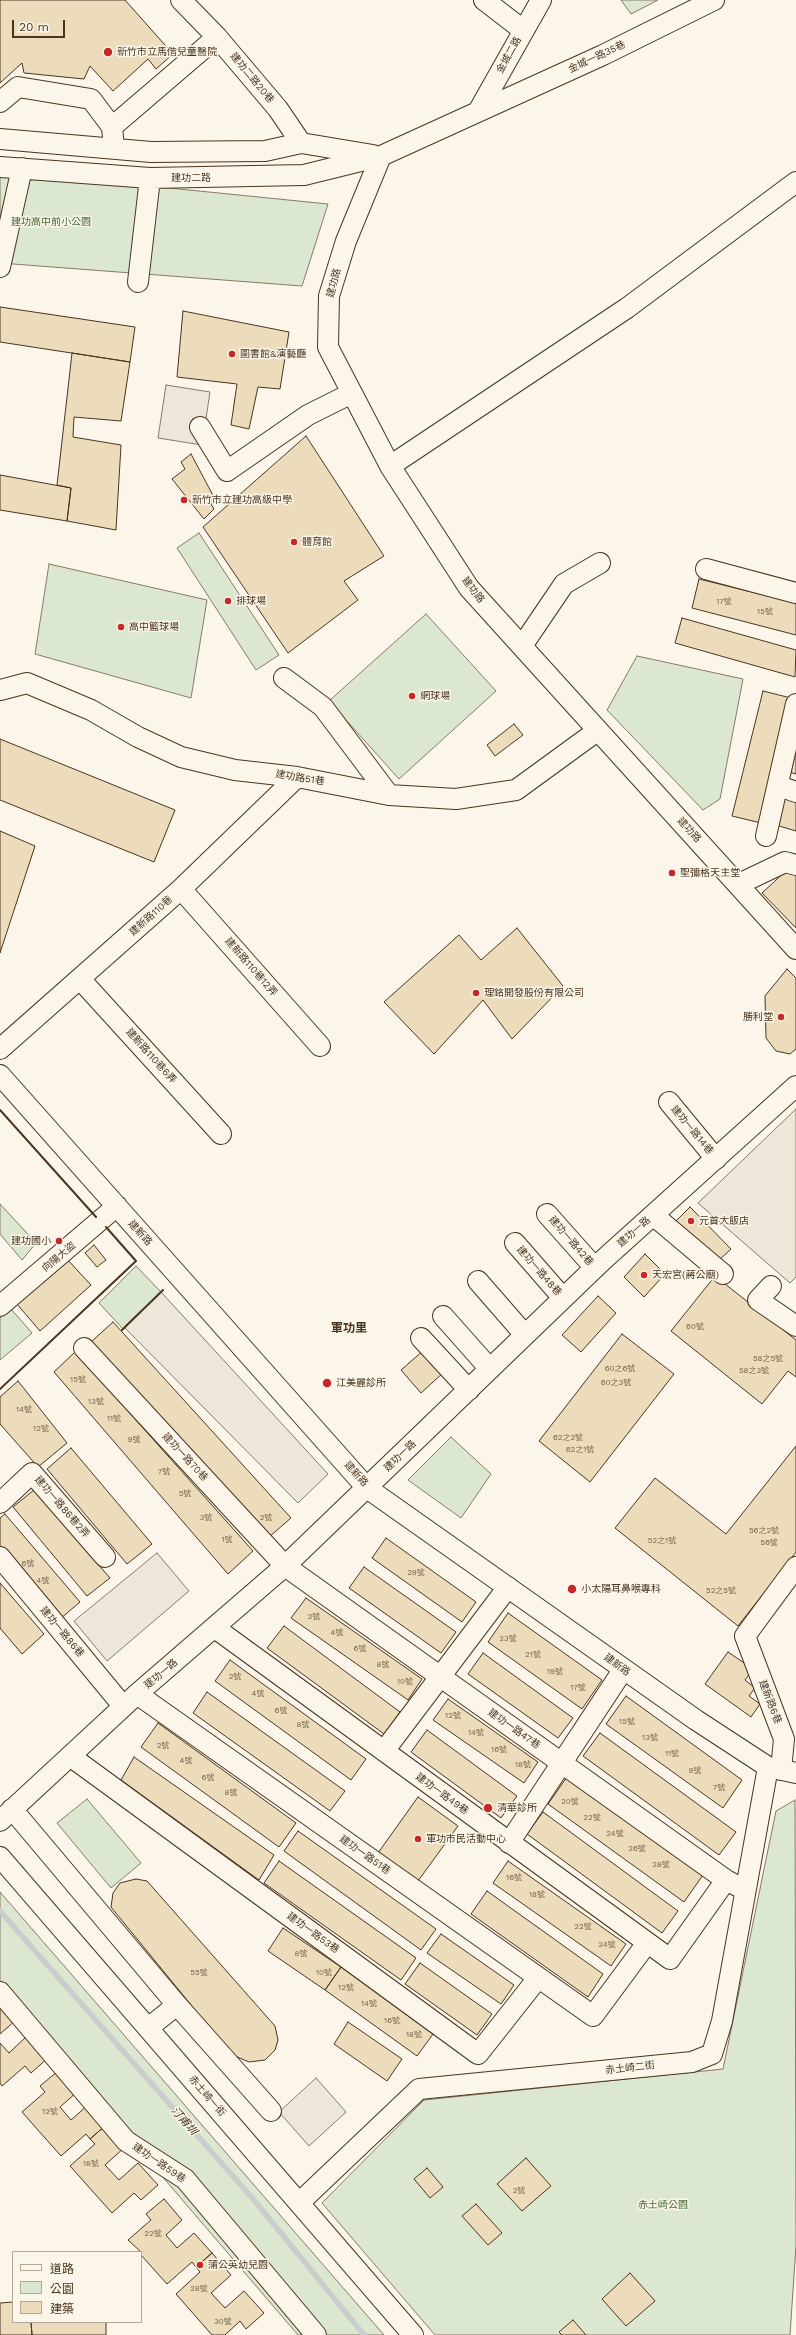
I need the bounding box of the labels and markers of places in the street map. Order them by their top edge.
marker: 新竹市立馬偕兒童醫院 [102,46,114,58]
place label: 新竹市立馬偕兒童醫院 [117,46,217,58]
place label: 圖書館&演藝廳 [240,348,306,360]
marker: 圖書館&演藝廳 [227,349,237,359]
place label: 新竹市立建功高級中學 [192,494,292,506]
marker: 新竹市立建功高級中學 [179,495,189,505]
place label: 體育館 [302,536,332,548]
marker: 體育館 [289,537,299,547]
place label: 排球場 [236,595,266,607]
marker: 排球場 [223,596,233,606]
place label: 高中籃球場 [129,621,179,633]
marker: 高中籃球場 [116,622,126,632]
place label: 網球場 [420,690,450,702]
marker: 網球場 [407,691,417,701]
place label: 聖彌格天主堂 [680,867,740,879]
marker: 聖彌格天主堂 [667,868,677,878]
place label: 理銘開發股份有限公司 [484,987,584,999]
marker: 理銘開發股份有限公司 [471,988,481,998]
place label: 勝利堂 [743,1011,773,1023]
marker: 勝利堂 [776,1012,786,1022]
place label: 元首大飯店 [699,1215,749,1227]
marker: 元首大飯店 [686,1216,696,1226]
place label: 建功國小 [11,1235,51,1247]
marker: 建功國小 [54,1236,64,1246]
place label: 天宏宮(蔣公廟) [652,1269,719,1281]
marker: 天宏宮(蔣公廟) [639,1270,649,1280]
marker: 江美麗診所 [321,1377,333,1389]
place label: 江美麗診所 [336,1377,386,1389]
marker: 小太陽耳鼻喉專科 [566,1583,578,1595]
place label: 小太陽耳鼻喉專科 [581,1583,661,1595]
marker: 清華診所 [482,1802,494,1814]
place label: 清華診所 [497,1802,537,1814]
place label: 軍功市民活動中心 [426,1833,506,1845]
marker: 軍功市民活動中心 [413,1834,423,1844]
place label: 蒲公英幼兒園 [208,2259,268,2271]
marker: 蒲公英幼兒園 [195,2260,205,2270]

